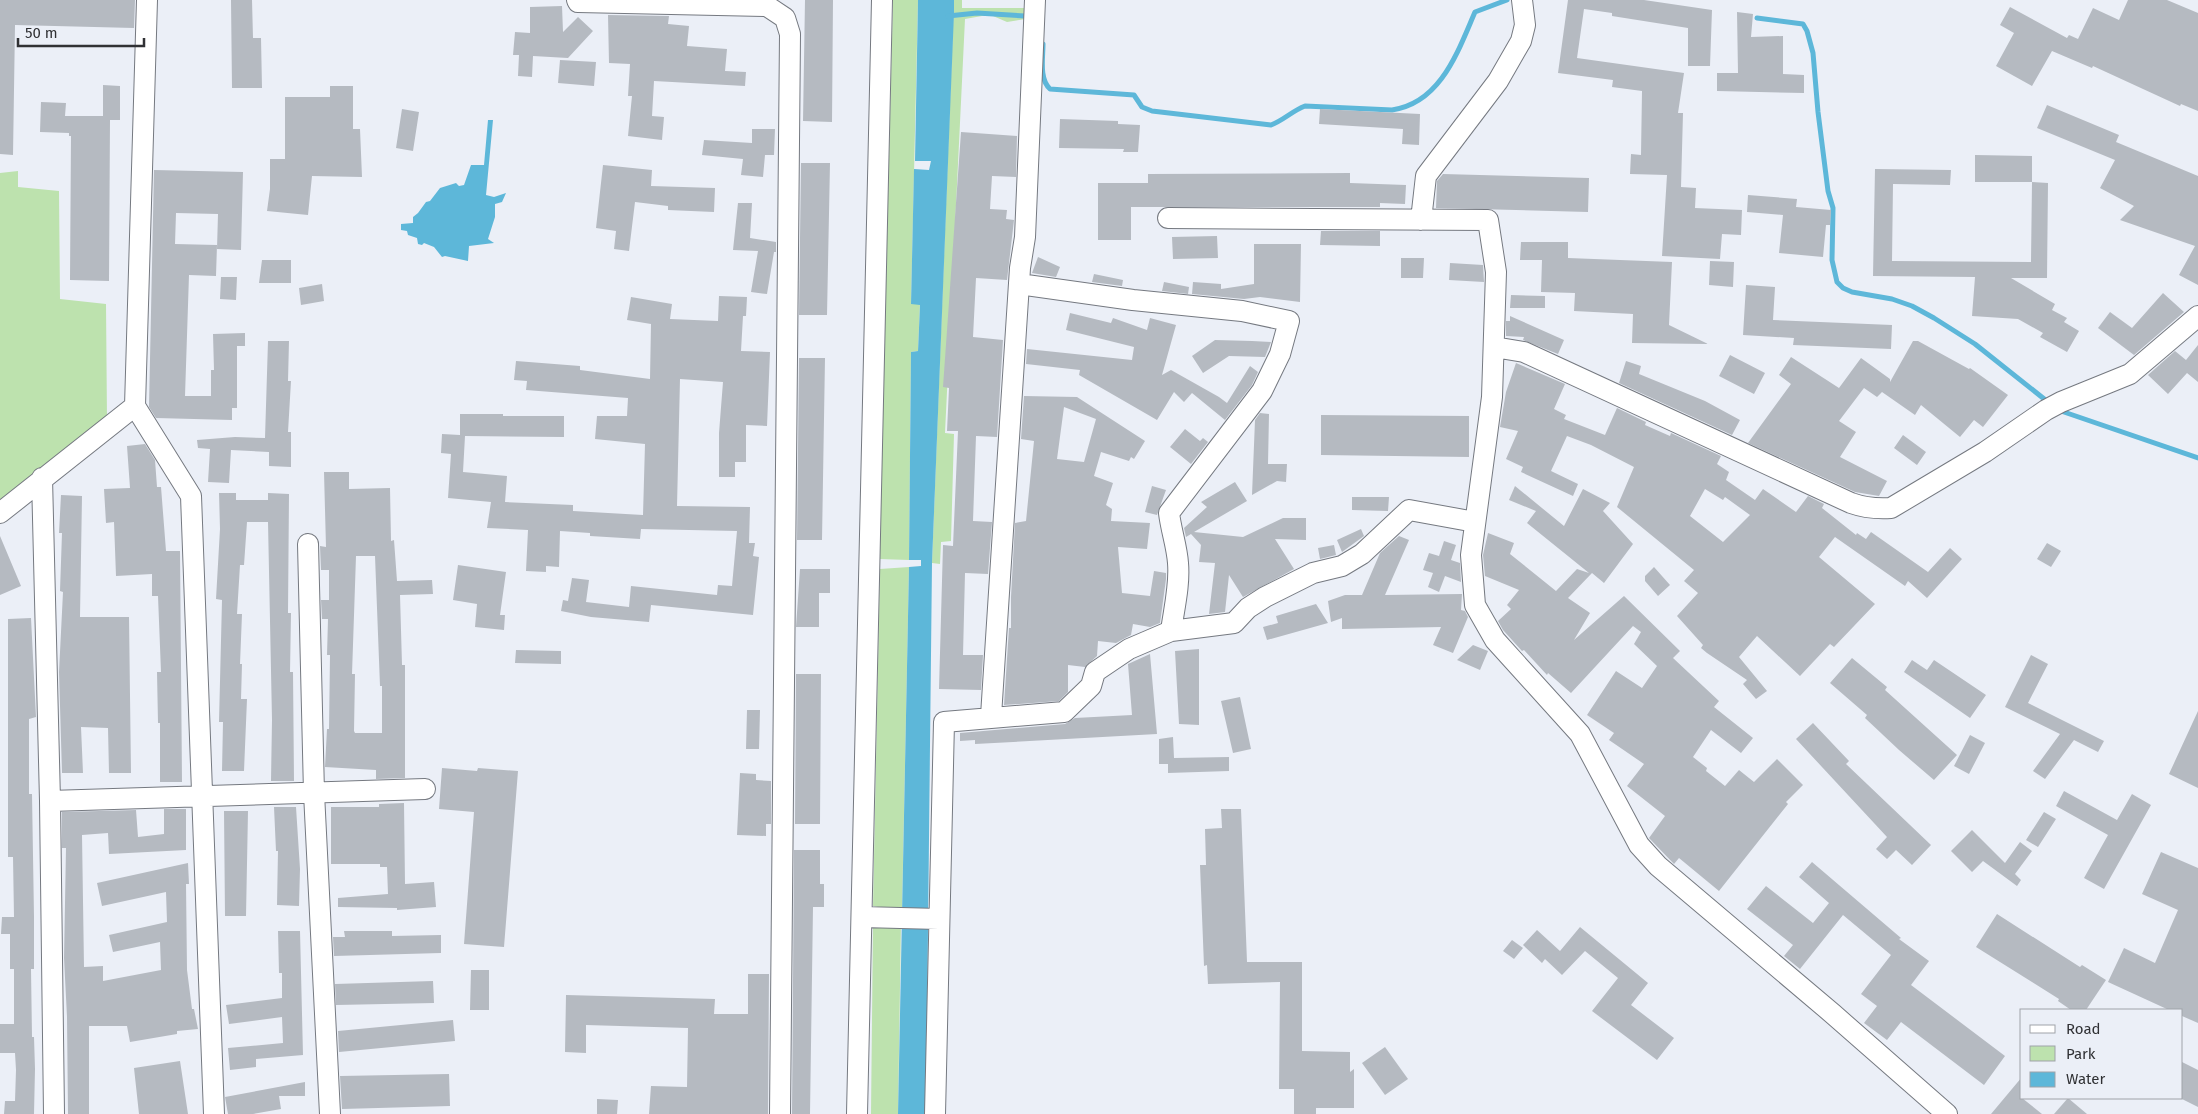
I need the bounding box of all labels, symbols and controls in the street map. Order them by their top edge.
scale bar [18,15,144,47]
text: 50 m [25,24,58,42]
legend [2020,1009,2183,1099]
text: Road [2066,1020,2101,1038]
text: Park [2066,1045,2096,1063]
text: Water [2066,1070,2105,1088]

